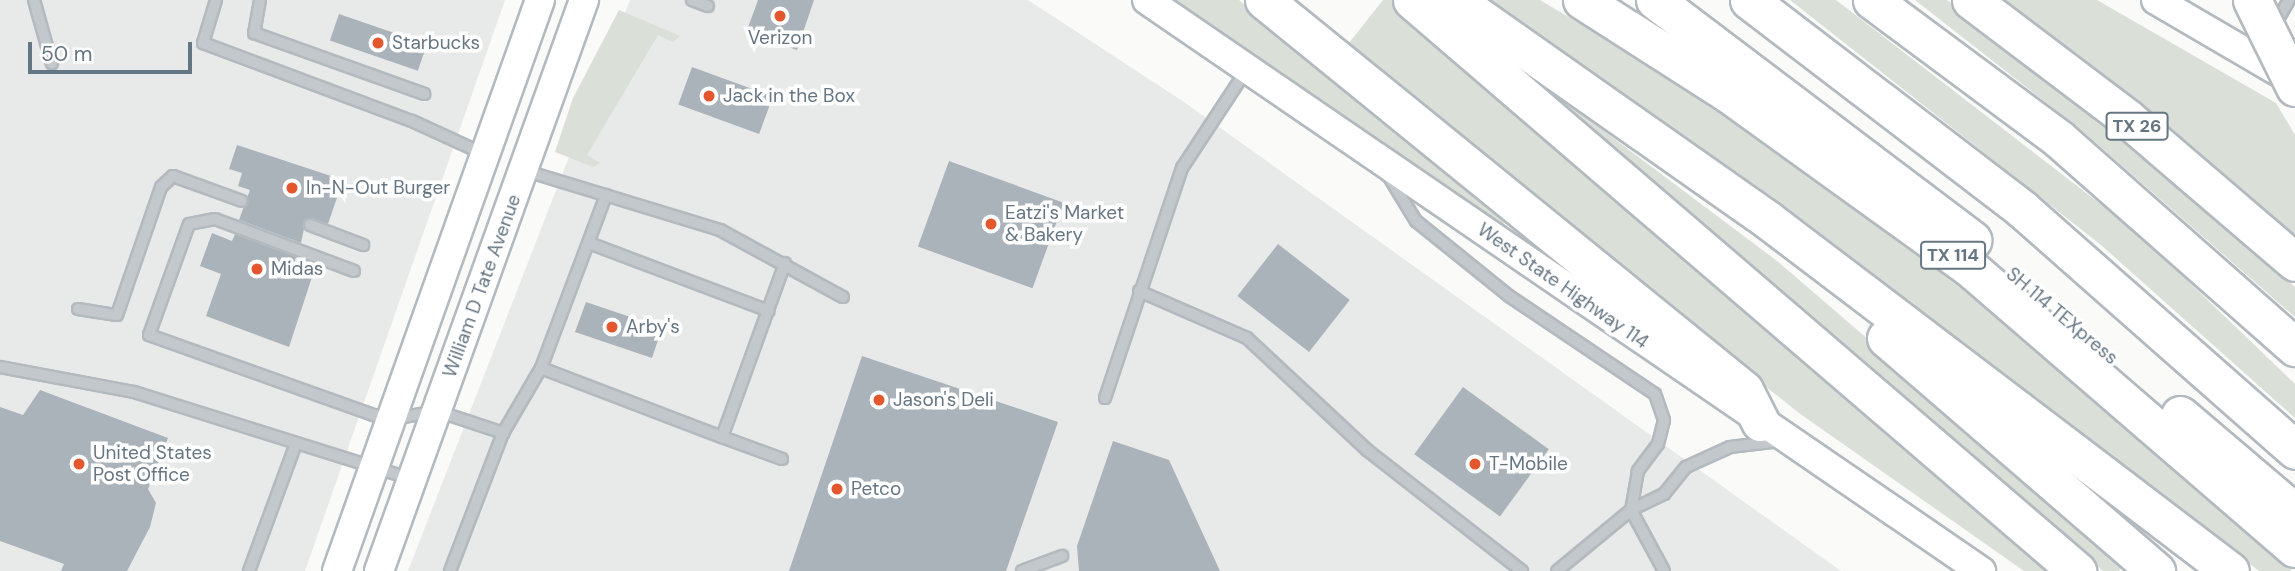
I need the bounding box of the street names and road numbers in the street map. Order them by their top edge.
road number: TX 26 [2106,112,2168,140]
street label: William D Tate Avenue [438,191,526,381]
street label: West State Highway 114 [1473,218,1653,354]
road number: TX 114 [1920,241,1986,270]
street label: SH 114 TEXpress [2002,263,2122,369]

